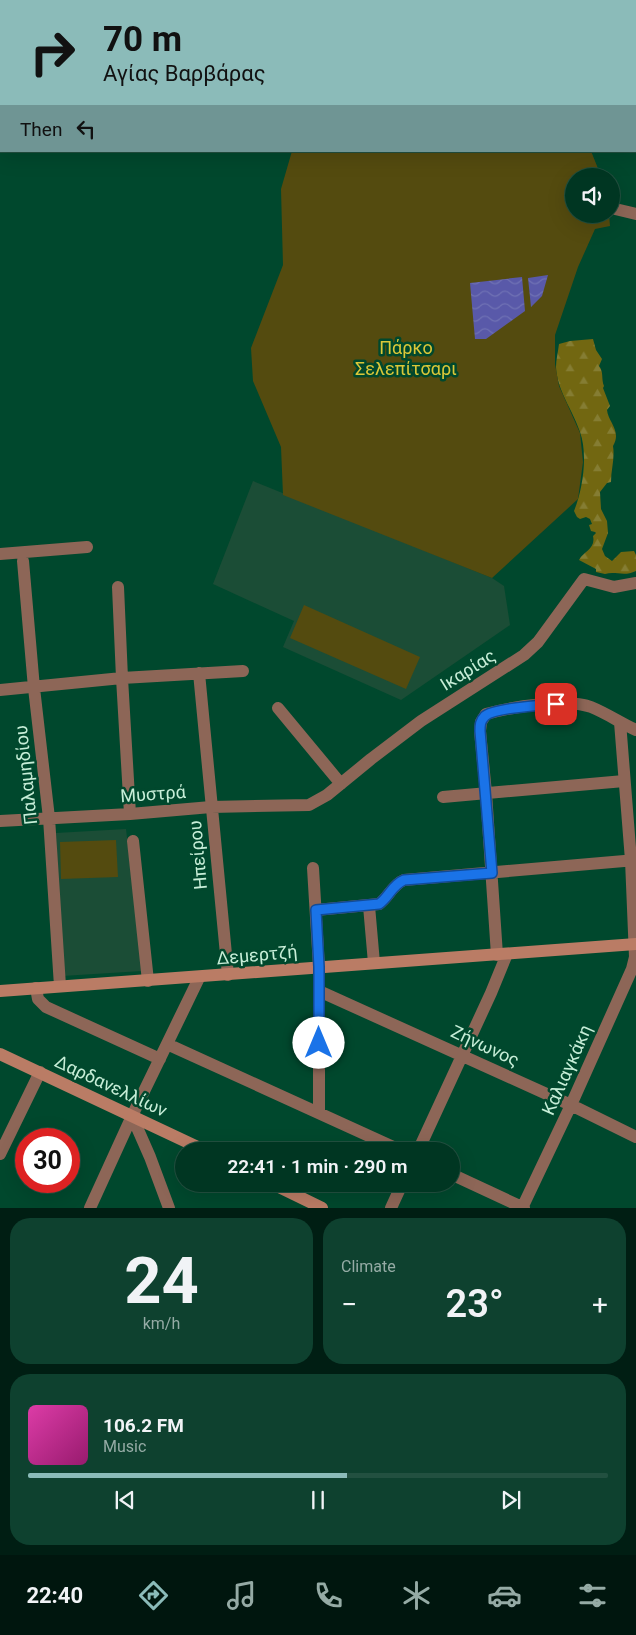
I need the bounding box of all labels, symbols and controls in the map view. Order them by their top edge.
text: 70 m [103,19,182,60]
icon: right [20,20,85,85]
text: Αγίας Βαρβάρας [103,61,266,86]
icon: left [72,115,100,143]
text: Then [20,118,62,141]
map controls [565,168,620,223]
button: sound [565,168,620,223]
park label: Πάρκο Σελεπίτσαρι [355,337,457,379]
street label: Ικαρίας [436,645,499,695]
pin [535,683,577,725]
icon: arrive [542,690,570,718]
street label: Παλαμηδίου [10,724,41,826]
street label: Μυστρά [120,781,187,806]
street label: Ηπείρου [184,820,211,891]
street label: Δεμερτζή [216,941,298,968]
position arrow [292,1016,344,1068]
street label: Ζήνωνος [448,1021,523,1070]
street label: Καλιαγκάκη [537,1021,596,1118]
street label: Δαρδανελλίων [52,1050,171,1121]
speed limit sign: 30 [15,1128,80,1193]
text: 22:41 · 1 min · 290 m [227,1155,408,1178]
text: 24 [124,1243,199,1319]
text: Climate [341,1257,396,1276]
text: 23° [446,1282,504,1326]
text: − [341,1288,357,1321]
text: + [592,1288,608,1321]
text: km/h [143,1314,180,1333]
text: 106.2 FM [103,1414,184,1437]
text: Music [103,1437,146,1456]
icon: previous [111,1486,139,1514]
icon: pause [304,1486,332,1514]
icon: next [497,1486,525,1514]
icon: directions [136,1578,171,1613]
icon: music [224,1578,259,1613]
icon: phone [311,1578,346,1613]
icon: climate [399,1578,434,1613]
icon: car [487,1578,522,1613]
icon: filters [575,1578,610,1613]
text: 22:40 [26,1583,83,1608]

